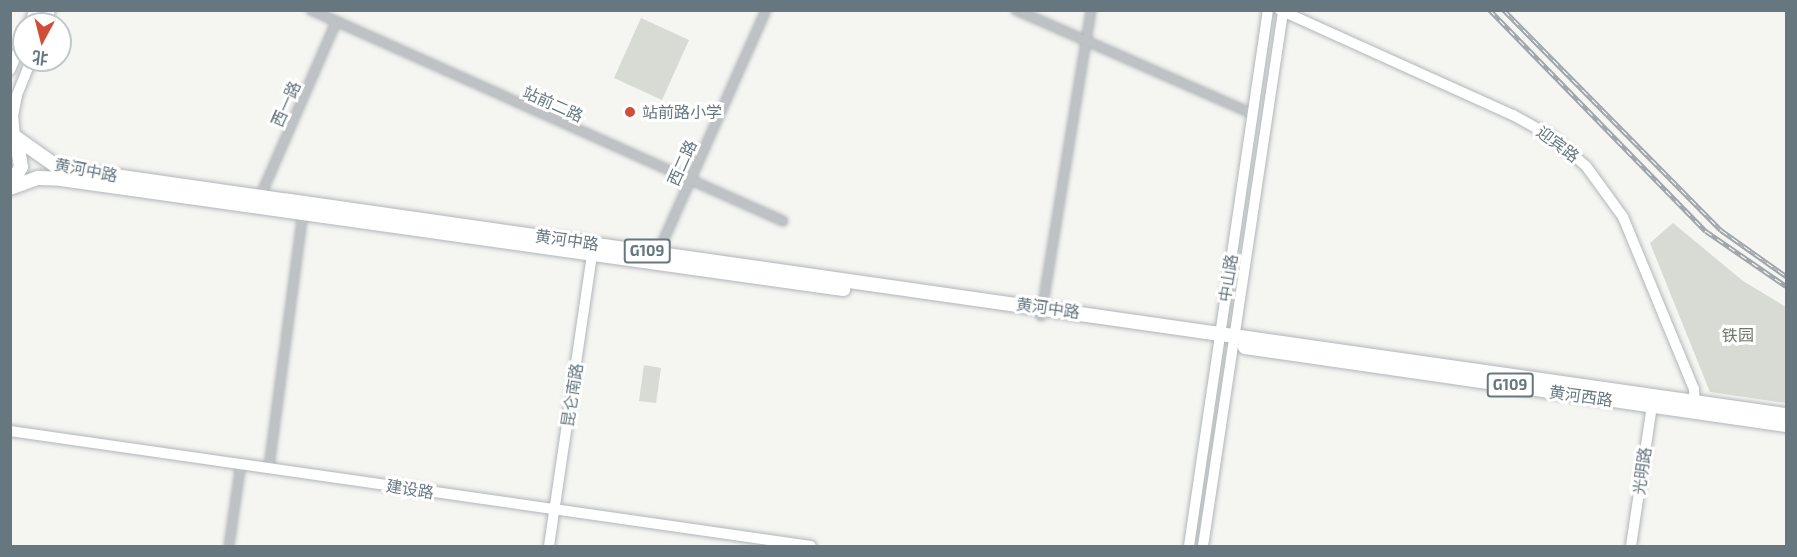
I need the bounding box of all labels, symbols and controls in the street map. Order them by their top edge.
north arrow [12,12,72,72]
text: 北 [31,48,49,69]
street label: 西一路 [267,78,305,130]
street label: 站前二路 [520,82,586,126]
place label: 站前路小学 [642,102,722,122]
marker: 站前路小学 [623,105,637,119]
street label: 迎宾路 [1533,122,1583,166]
street label: 西二路 [663,137,701,189]
street label: 黄河中路 [53,154,119,186]
street label: 黄河中路 [534,226,600,254]
road number: G109 [623,239,671,263]
street label: 中山路 [1215,253,1241,303]
street label: 黄河中路 [1015,294,1081,322]
park label: 铁园 [1722,325,1754,345]
street label: 昆仑南路 [558,362,586,428]
road number: G109 [1486,373,1534,397]
street label: 黄河西路 [1548,382,1614,410]
street label: 光明路 [1629,446,1655,496]
street label: 建设路 [385,476,435,502]

